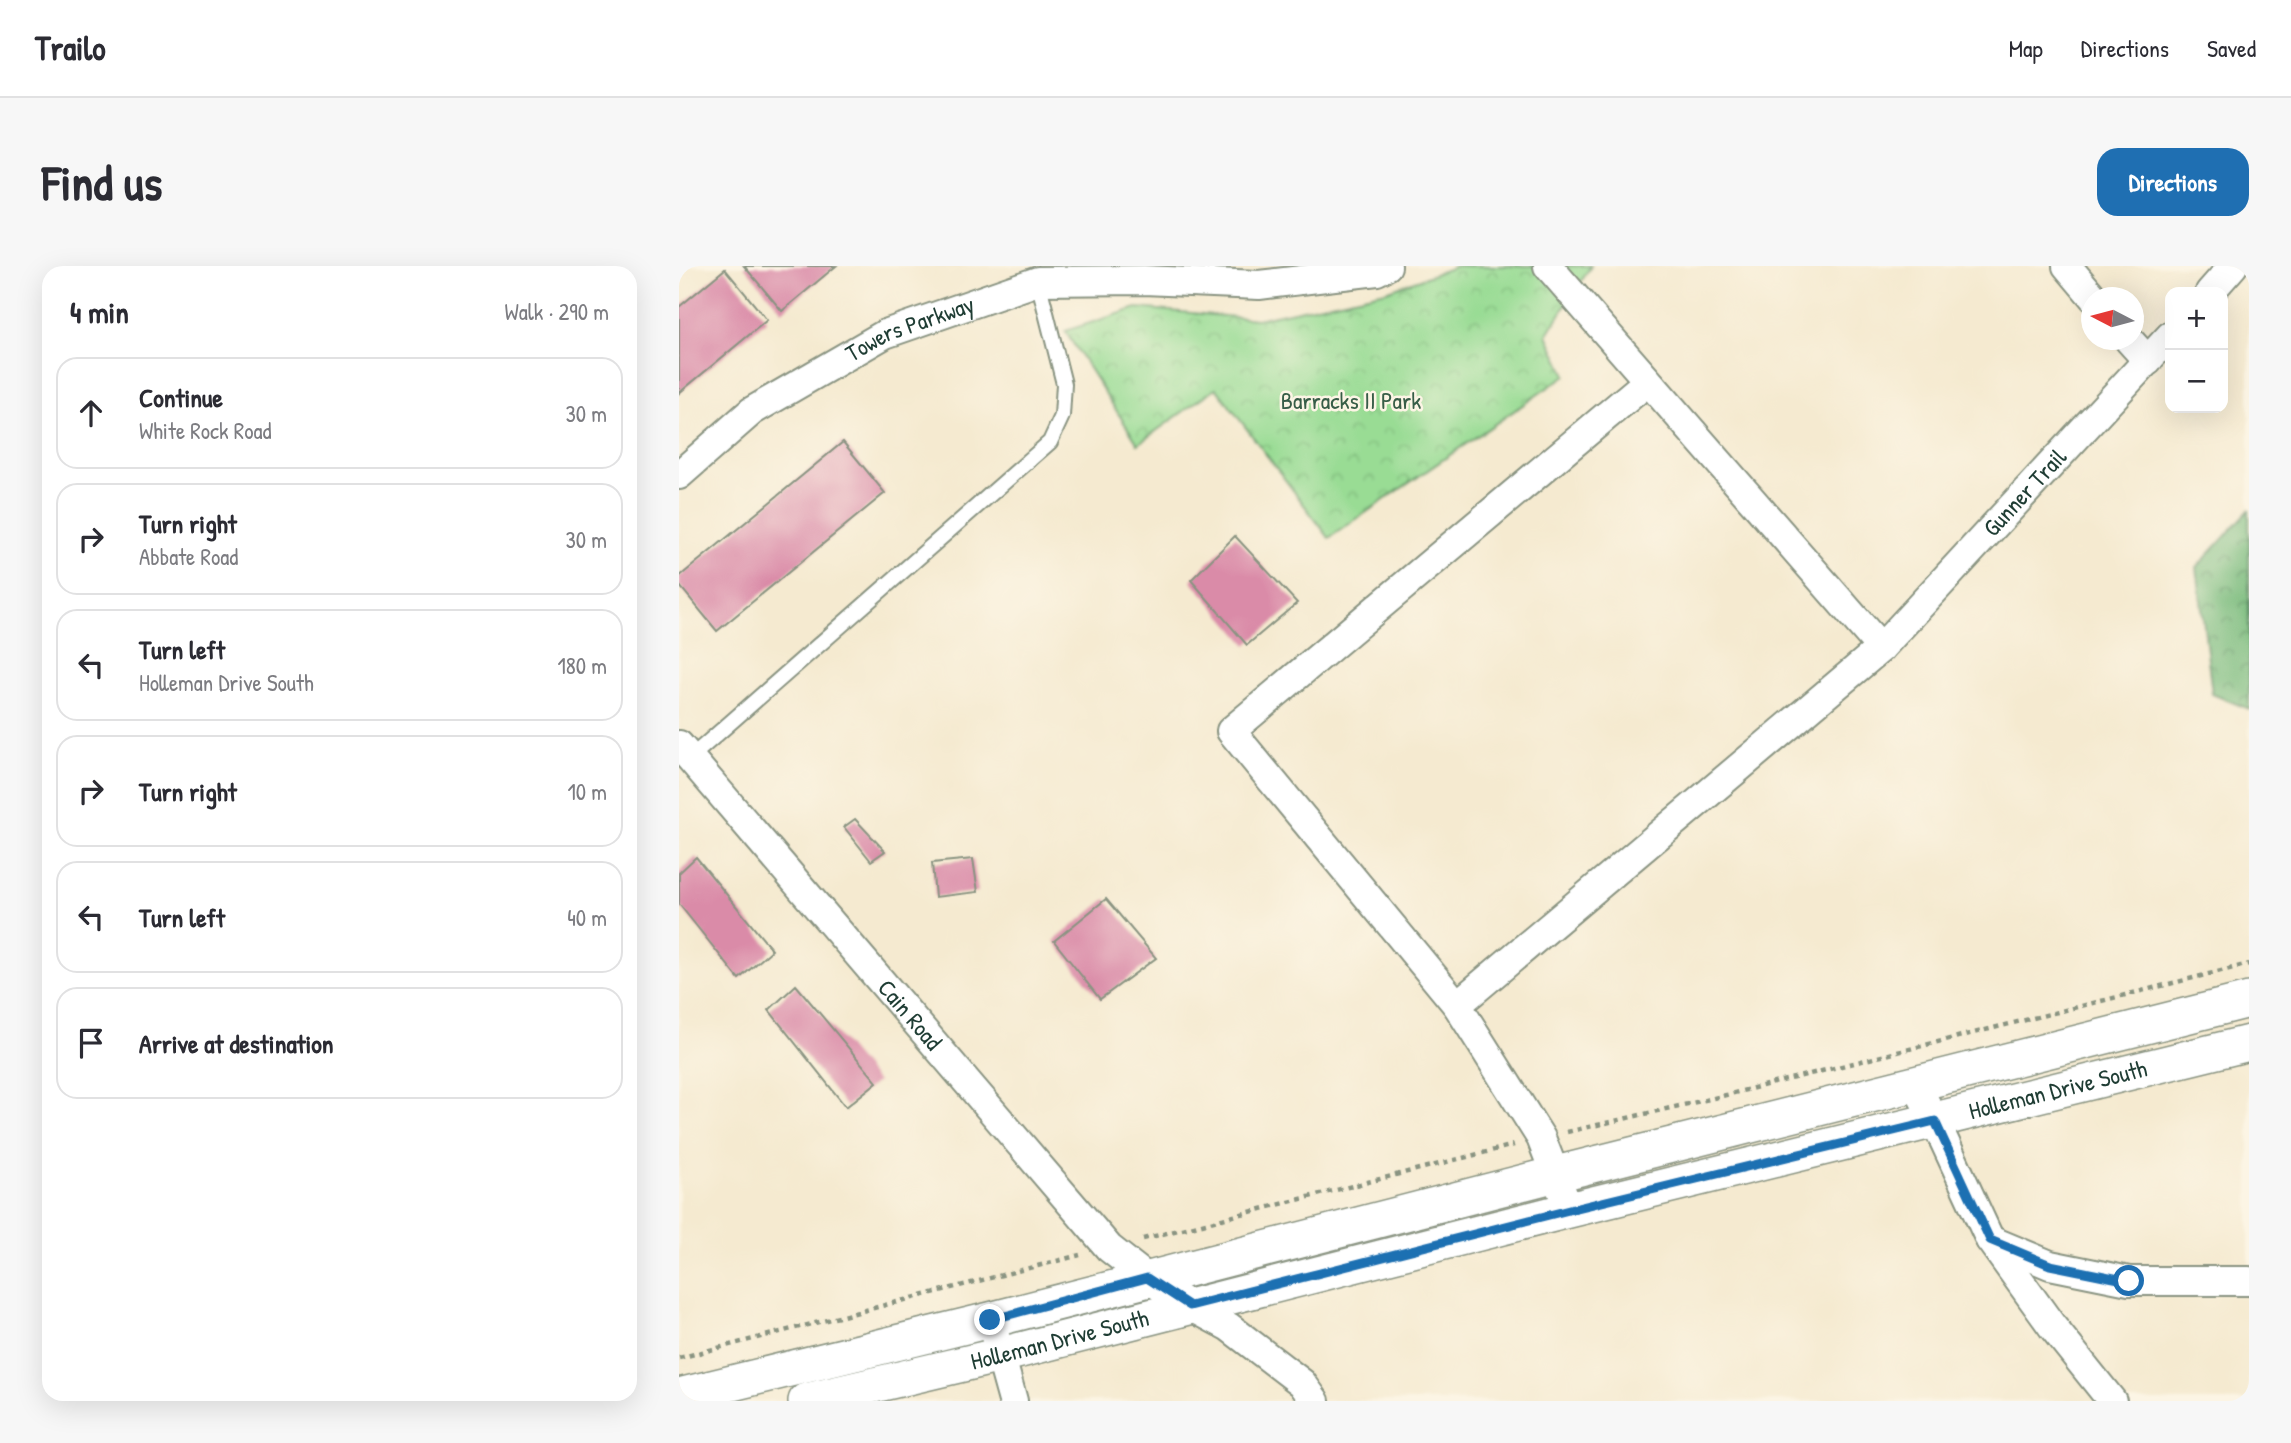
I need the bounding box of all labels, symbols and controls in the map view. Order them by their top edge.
text: Trailo [35,26,106,70]
text: Map [2009,32,2043,64]
text: Directions [2081,32,2169,64]
text: Saved [2207,32,2256,64]
button: Directions [2097,148,2249,216]
text: Find us [42,149,162,215]
street label: Towers Parkway [839,287,978,369]
north arrow [2081,287,2144,350]
map controls [2165,287,2228,413]
button: + [2165,287,2228,350]
text: 4 min [70,292,129,332]
text: Walk · 290 m [505,296,609,327]
button: − [2165,350,2228,413]
text: Continue [139,380,223,415]
park label: Barracks II Park [1281,384,1421,416]
icon: ahead [72,394,110,432]
text: 30 m [565,398,607,429]
text: White Rock Road [139,415,272,446]
street label: Gunner Trail [1975,441,2073,543]
text: Turn right [139,506,237,541]
icon: right [72,520,110,558]
text: 30 m [565,524,607,555]
text: Abbate Road [139,541,238,572]
text: Turn left [139,632,225,667]
icon: left [72,646,110,684]
text: 180 m [557,650,607,681]
text: Holleman Drive South [139,667,314,698]
icon: right [72,772,110,810]
text: Turn right [139,774,237,809]
text: 10 m [567,776,607,807]
icon: left [72,898,110,936]
text: Turn left [139,900,225,935]
text: 40 m [567,902,607,933]
street label: Cain Road [871,972,950,1056]
icon: arrive [72,1024,110,1062]
text: Arrive at destination [139,1026,334,1061]
street label: Holleman Drive South [1965,1052,2150,1126]
route start [2113,1265,2144,1296]
street label: Holleman Drive South [967,1301,1152,1377]
route end [974,1304,1005,1335]

